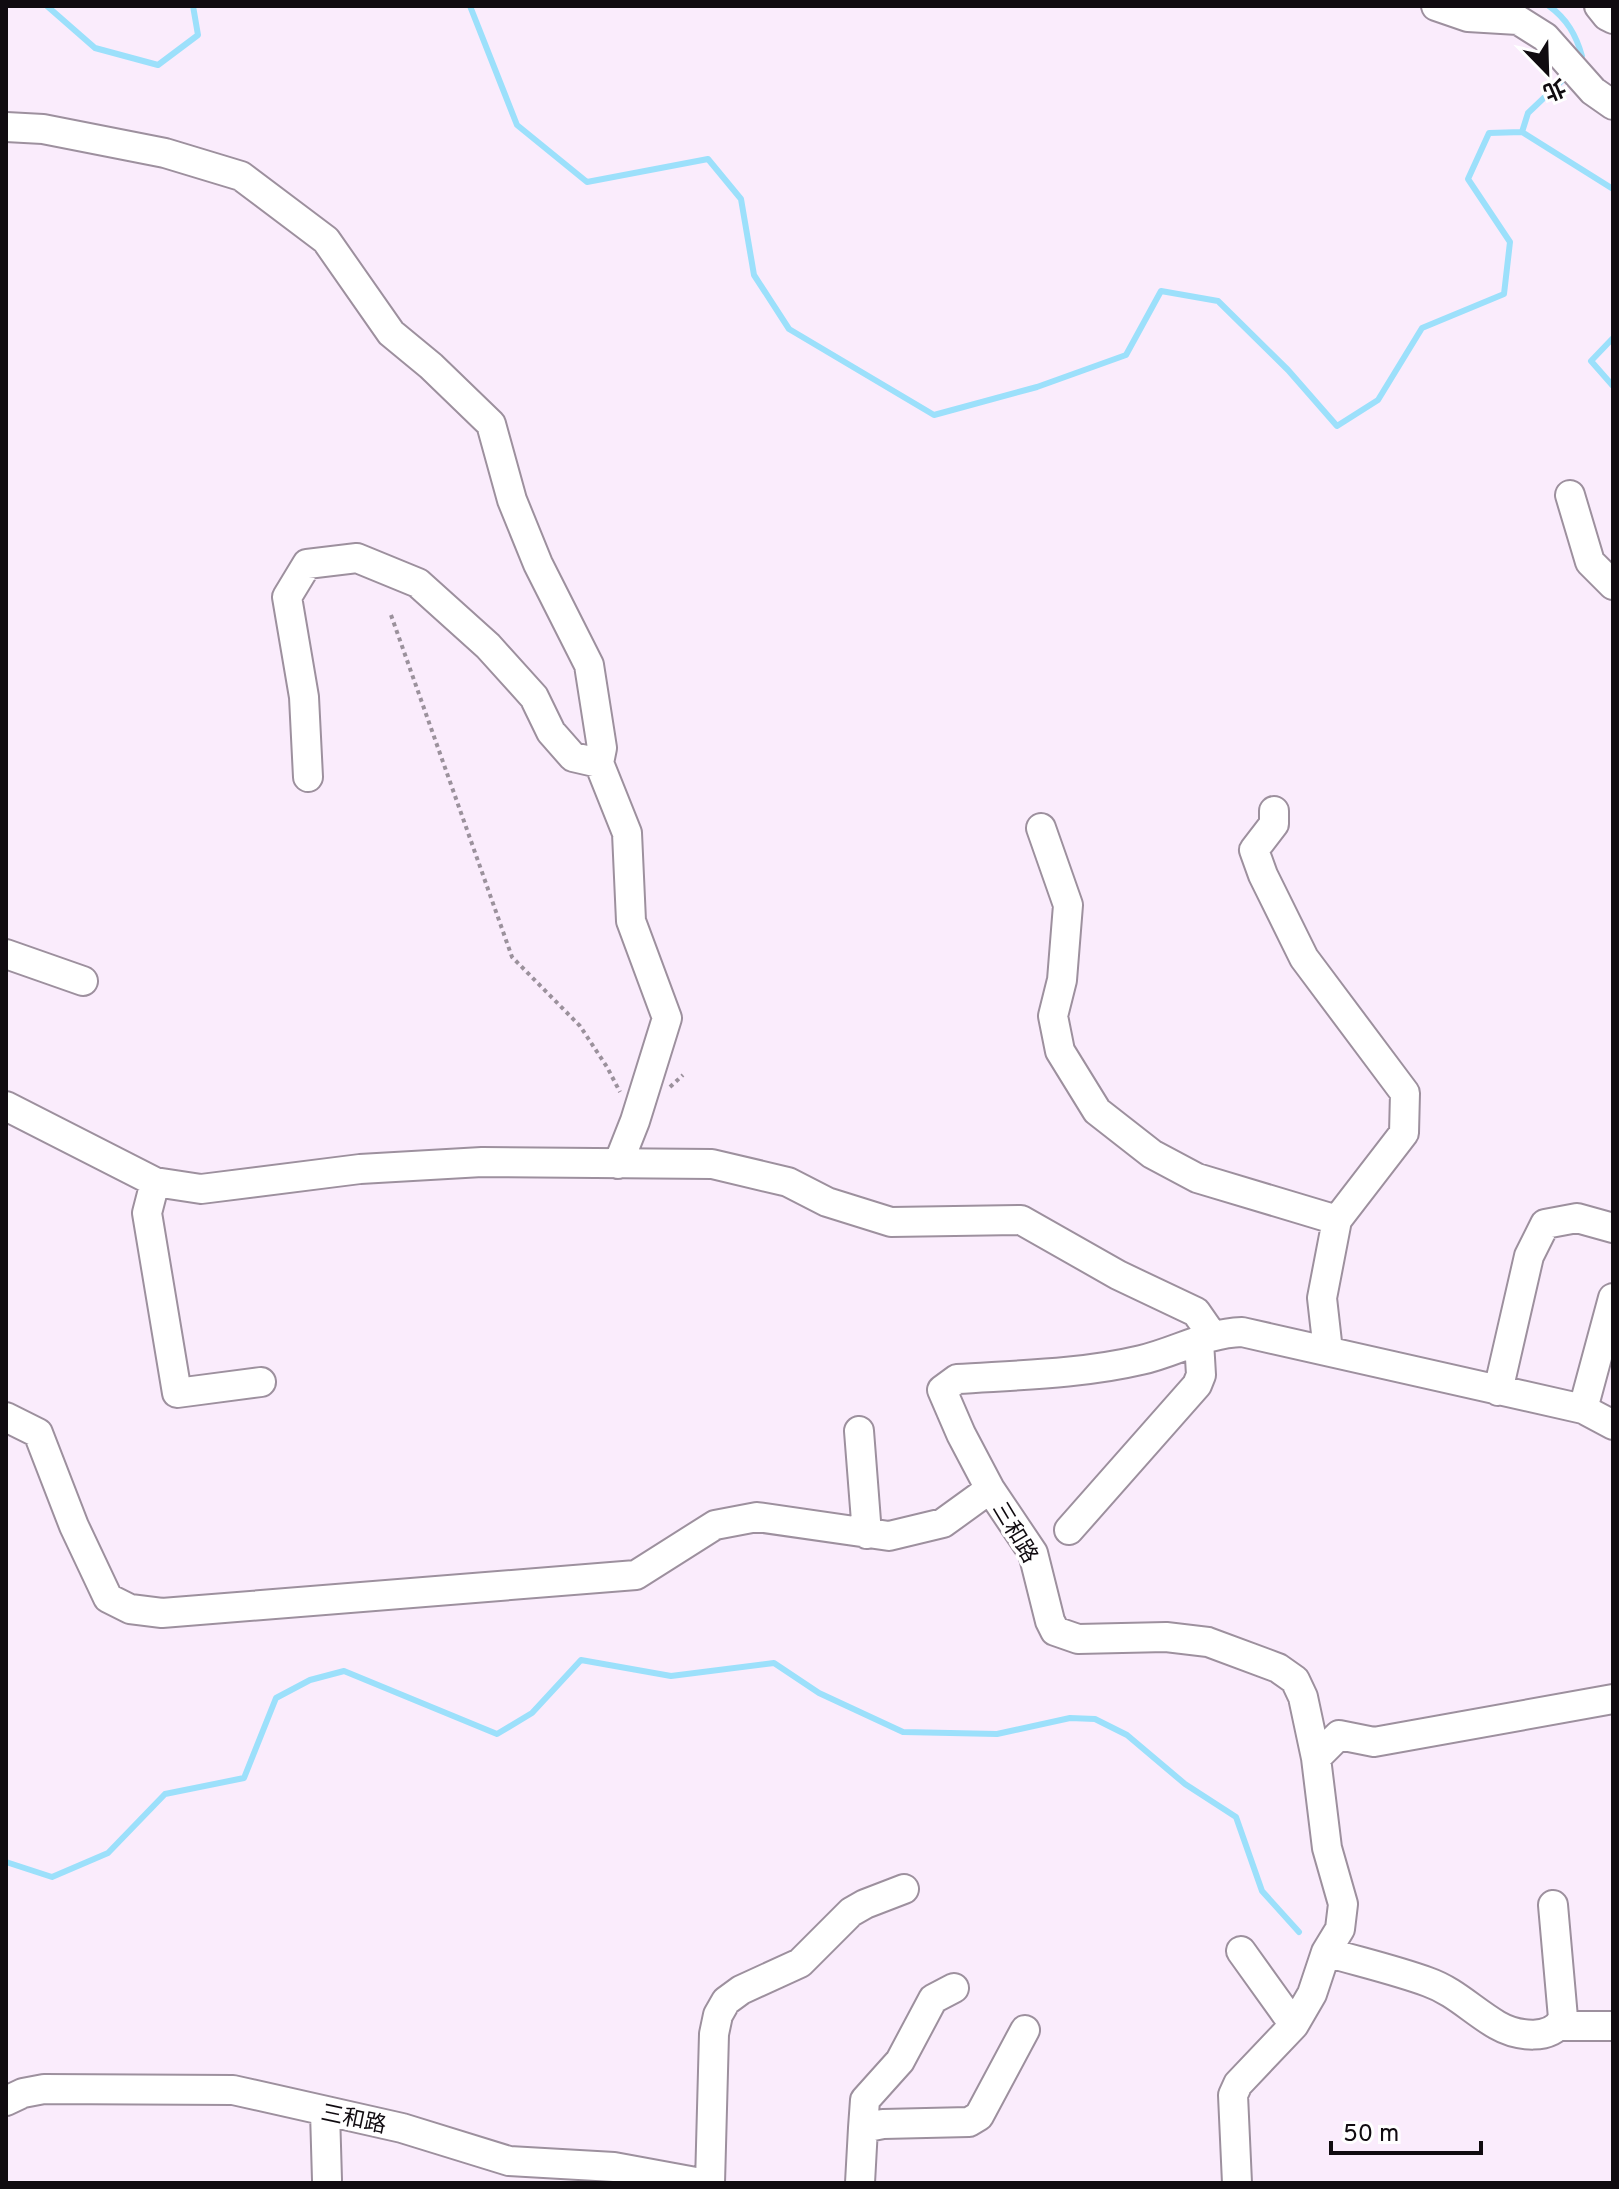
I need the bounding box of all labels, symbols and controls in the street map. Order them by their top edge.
north arrow [1507,32,1587,112]
text: 北 [1538,71,1569,105]
street label: 三和路 [985,1498,1042,1569]
street label: 三和路 [318,2100,389,2141]
scale bar [1331,2105,1481,2155]
text: 50 m [1343,2120,1399,2150]

